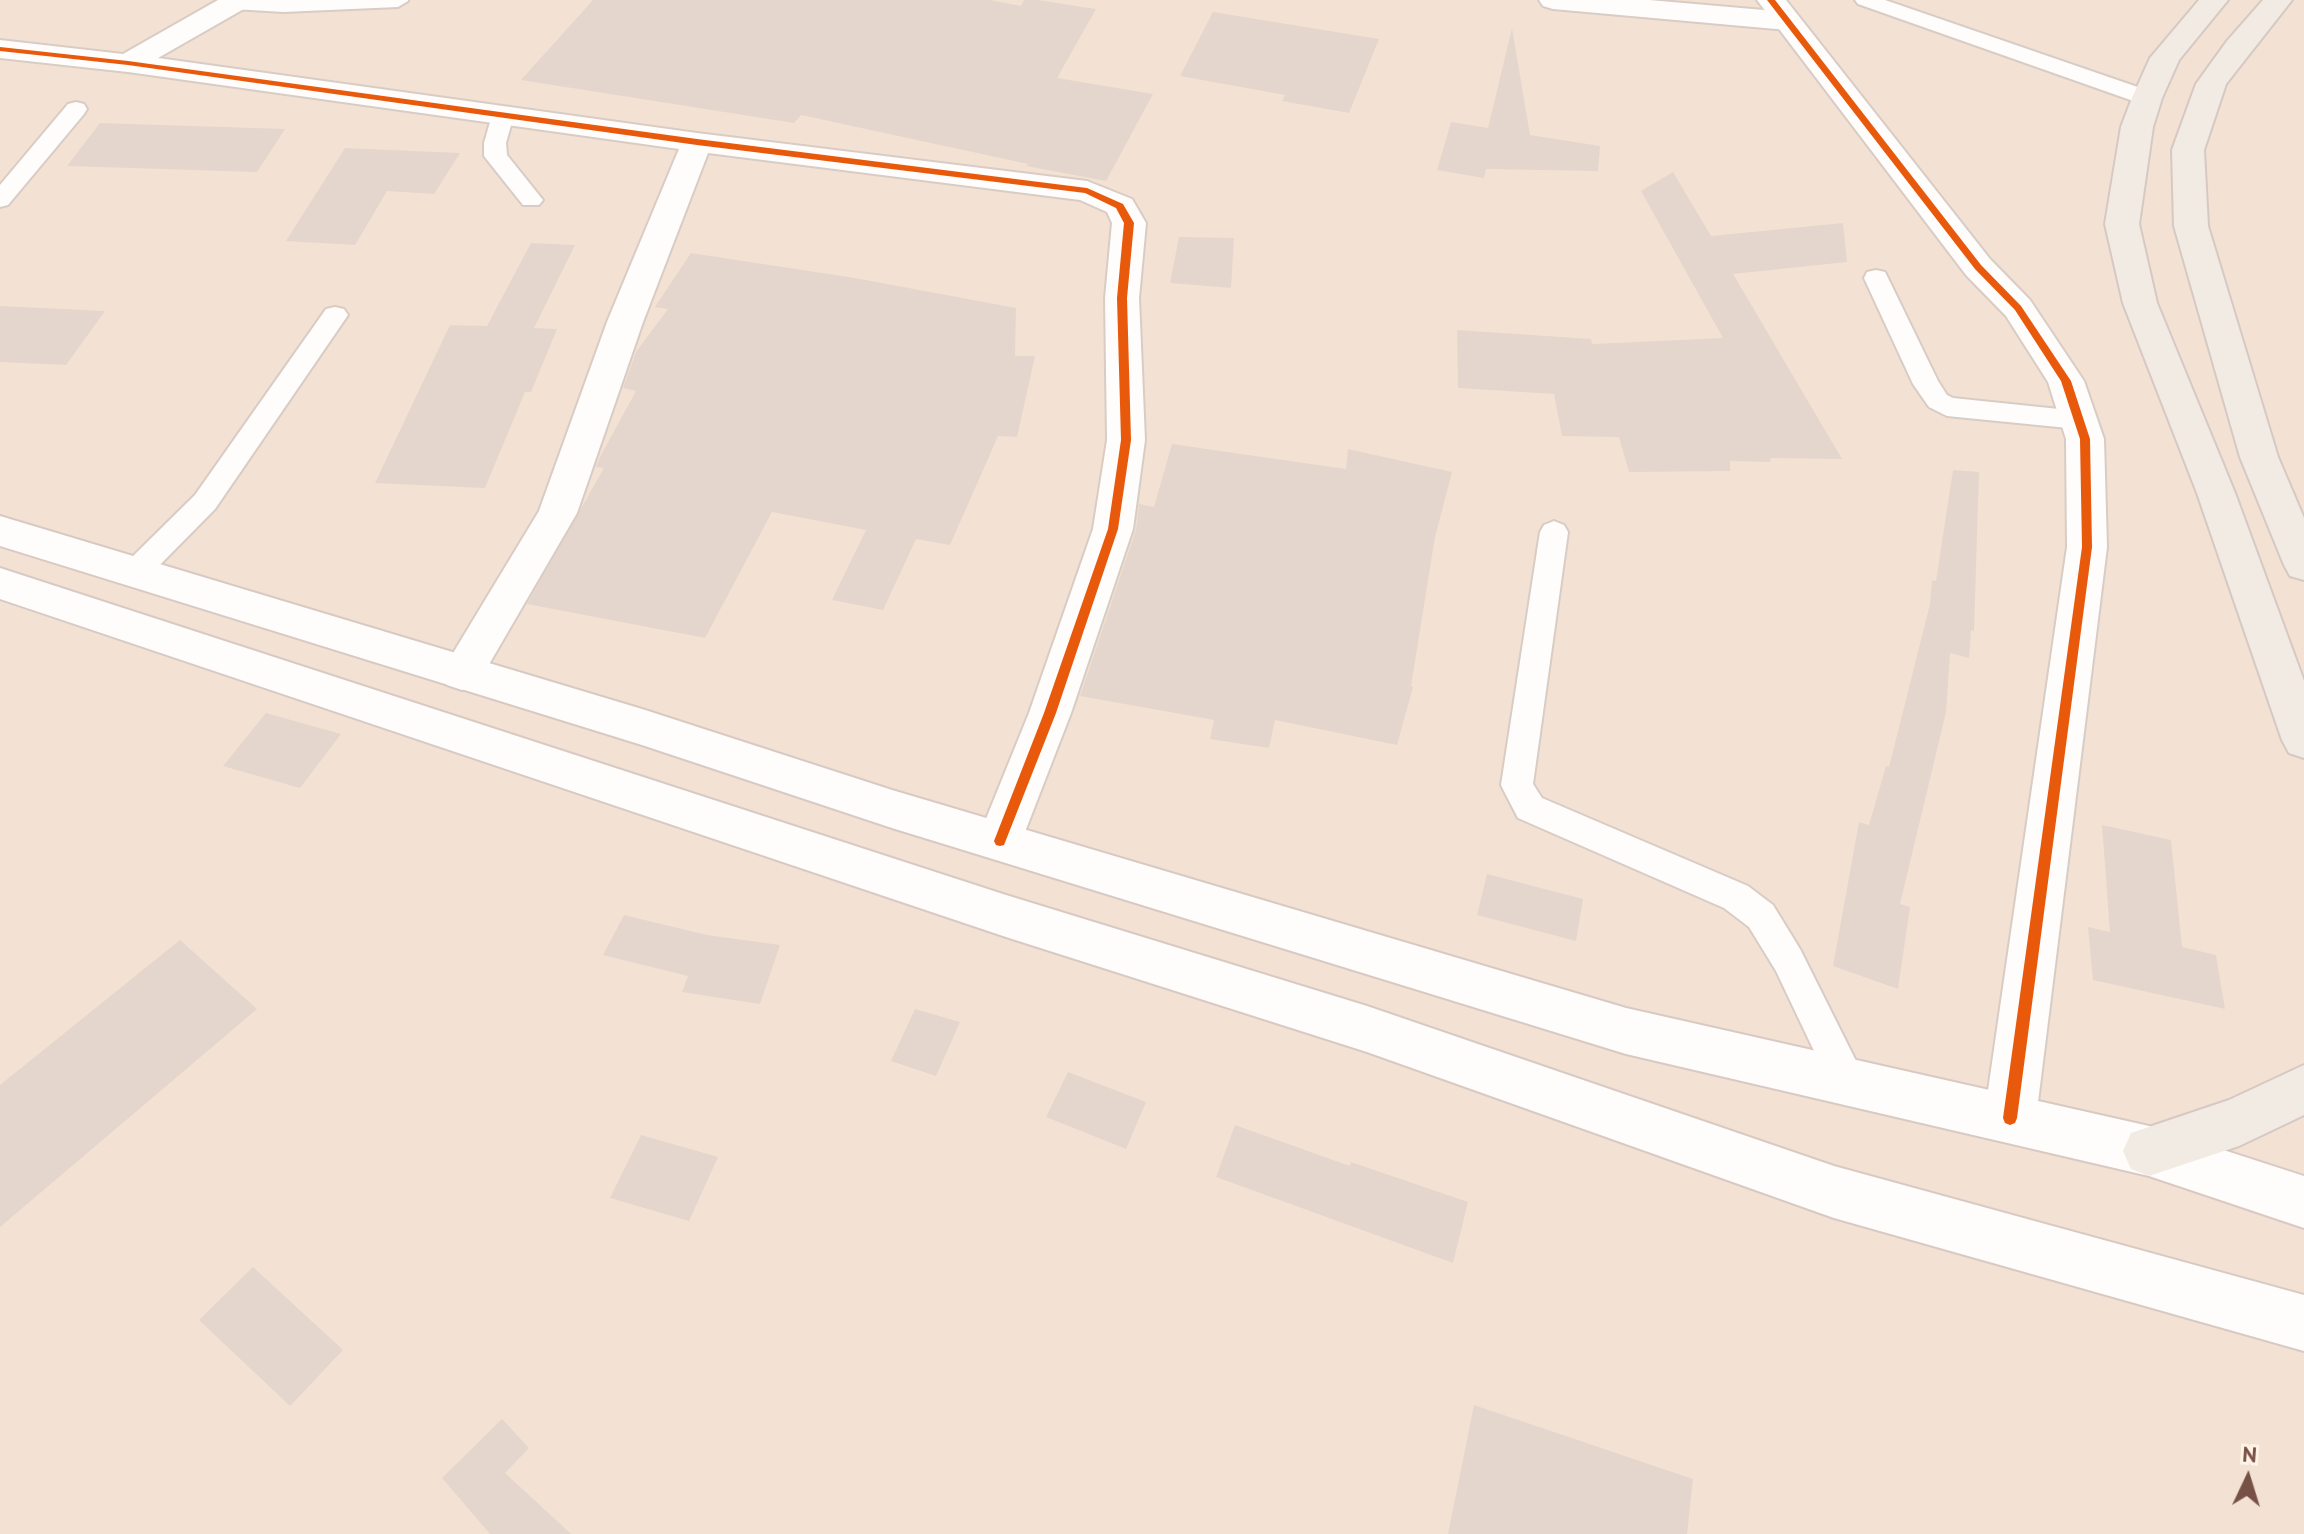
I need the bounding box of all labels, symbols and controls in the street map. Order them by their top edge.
north arrow [2208,1438,2288,1518]
text: N [2241,1440,2258,1469]

